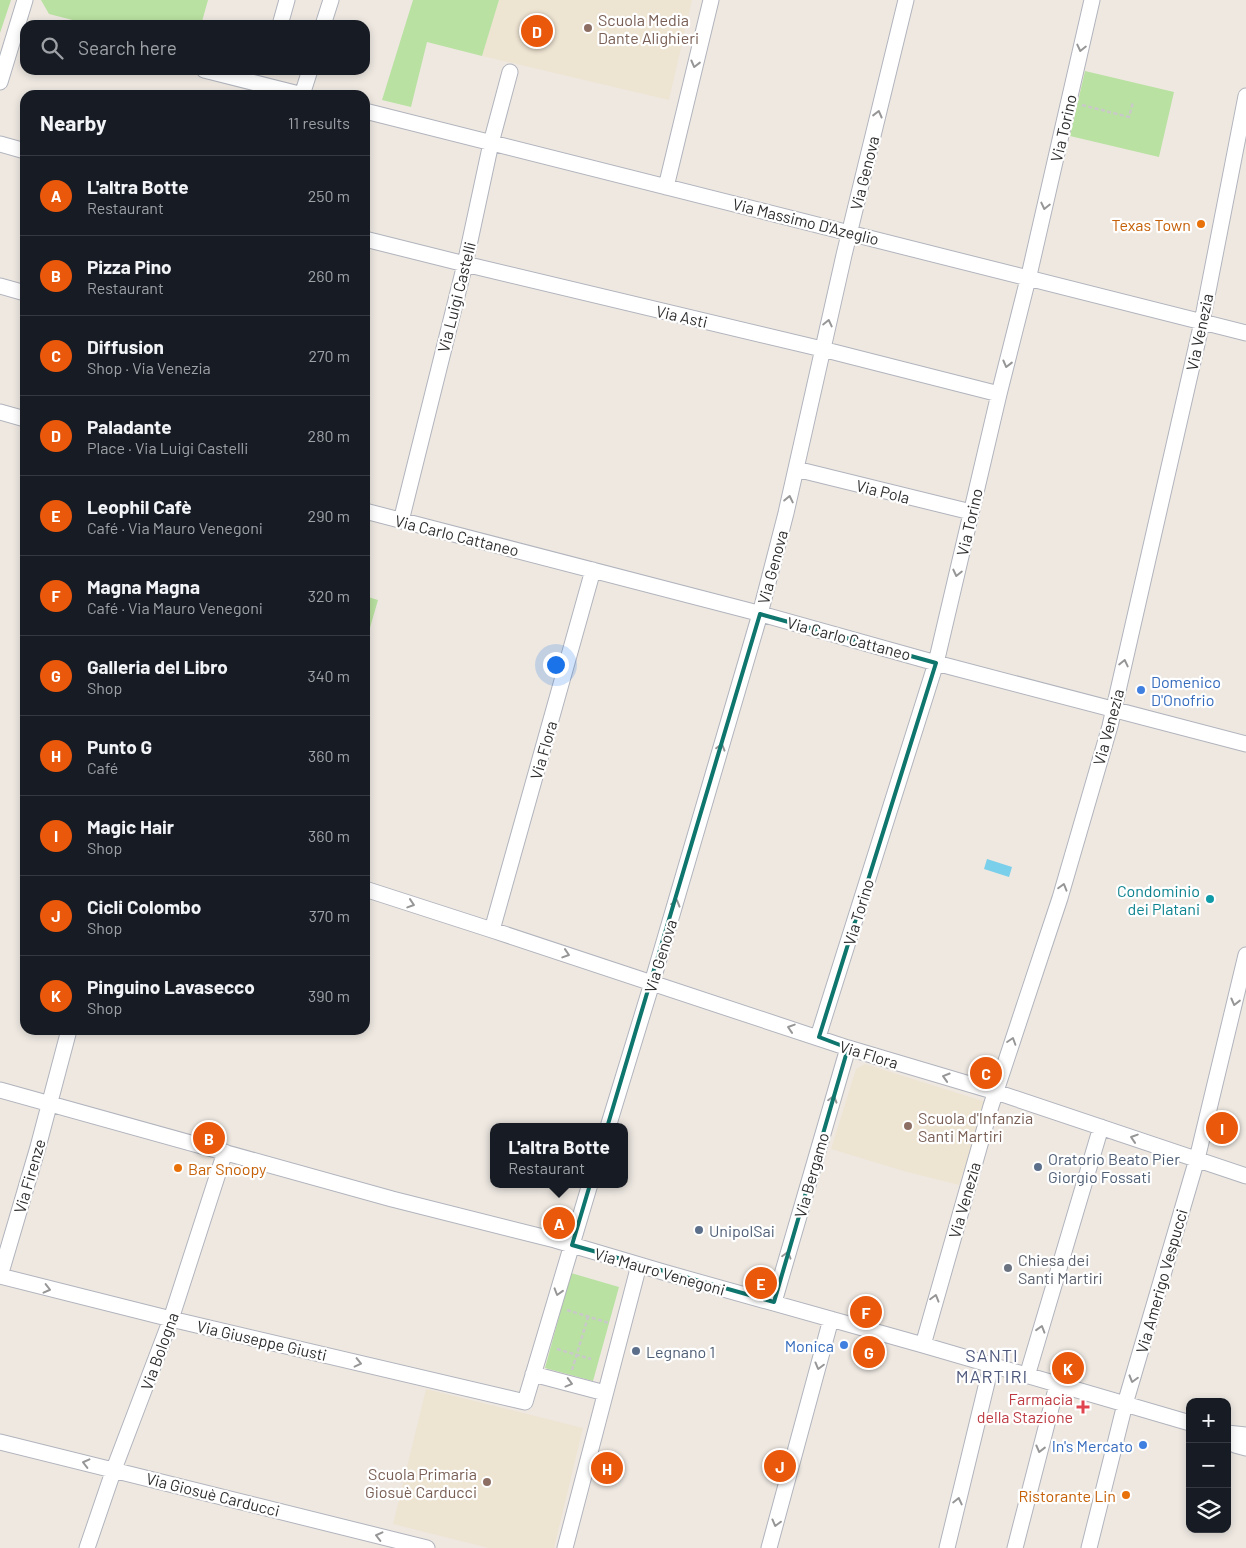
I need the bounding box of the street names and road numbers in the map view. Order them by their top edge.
street label: Via Torino [1046,92,1080,164]
street label: Via Genova [846,134,882,212]
street label: Via Massimo D'Azeglio [731,194,881,248]
street label: Via Luigi Castelli [433,240,479,354]
street label: Via Venezia [1182,292,1216,372]
street label: Via Asti [654,301,710,331]
street label: Via Pola [854,475,912,507]
street label: Via Torino [952,486,986,558]
street label: Via Carlo Cattaneo [393,510,521,560]
street label: Via Genova [753,528,791,606]
street label: Via Carlo Cattaneo [785,612,913,664]
street label: Via Venezia [1089,687,1127,767]
street label: Via Flora [526,718,560,782]
street label: Via Torino [839,876,877,948]
street label: Via Genova [640,917,680,995]
street label: Via Flora [837,1036,901,1072]
street label: Via Bergamo [790,1130,832,1220]
street label: Via Firenze [9,1137,49,1215]
street label: Via Venezia [944,1160,984,1240]
street label: Via Amerigo Vespucci [1131,1207,1191,1355]
street label: Via Mauro Venegoni [593,1243,727,1299]
street label: Via Bologna [136,1310,182,1392]
street label: Via Giuseppe Giusti [195,1316,329,1364]
street label: Via Giosuè Carducci [144,1468,282,1520]

